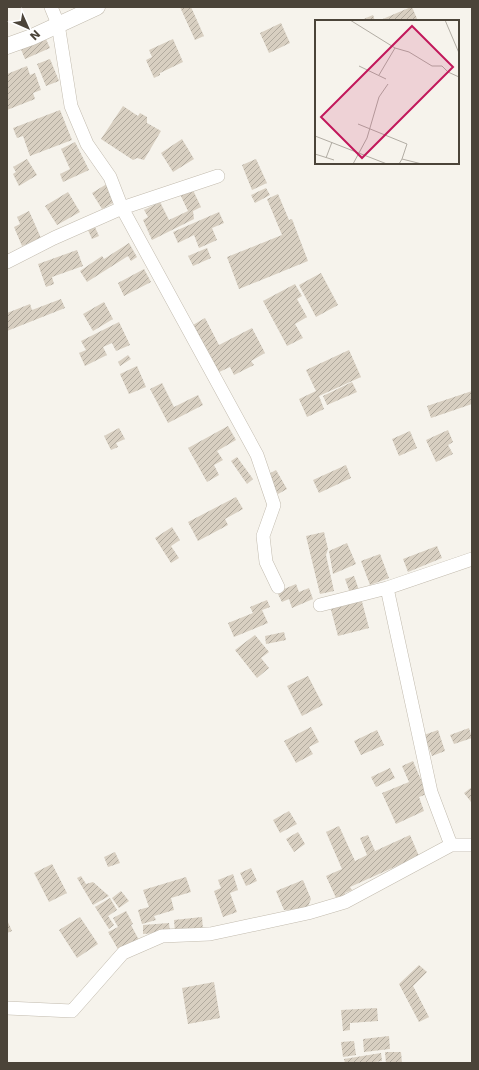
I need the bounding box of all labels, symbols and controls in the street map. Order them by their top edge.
north arrow [8,8,48,48]
inset map [315,20,459,164]
text: N [27,27,43,43]

